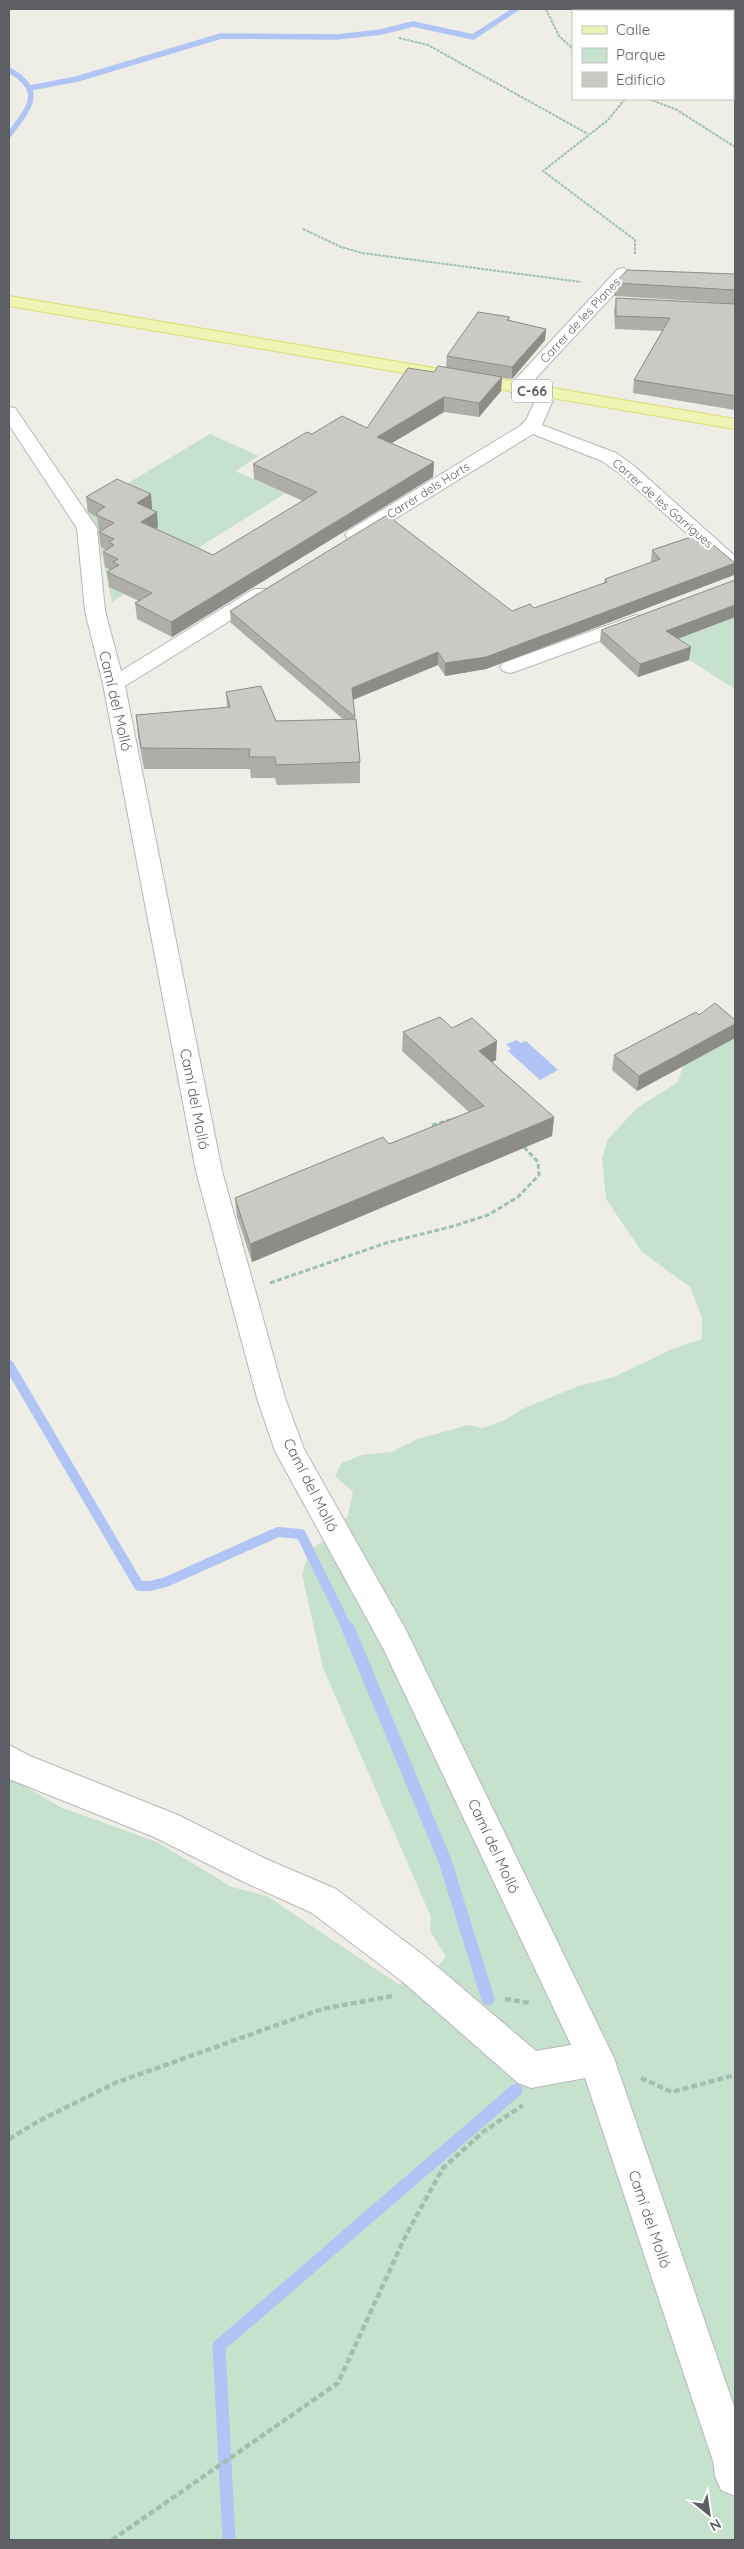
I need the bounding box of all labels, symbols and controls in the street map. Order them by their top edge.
legend [572,10,734,100]
text: Calle [616,20,650,39]
text: Parque [616,45,666,64]
text: Edificio [616,70,665,89]
street label: Carrer de les Planes [537,274,624,366]
road number: C-66 [512,380,552,402]
street label: Carrer de les Garrigues [610,455,717,551]
street label: Carrer dels Horts [384,458,473,522]
street label: Camí del Molló [95,649,137,753]
street label: Camí del Molló [176,1047,214,1151]
street label: Camí del Molló [279,1435,343,1535]
street label: Camí del Molló [464,1796,524,1896]
street label: Camí del Molló [624,2167,676,2271]
north arrow [684,2489,734,2539]
text: N [707,2515,724,2536]

